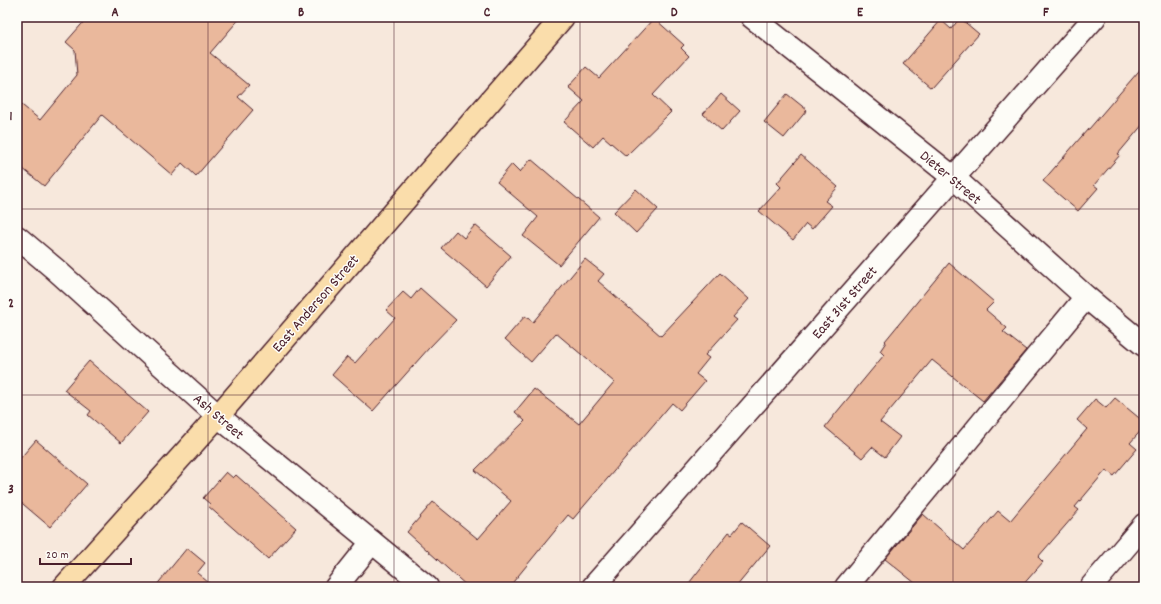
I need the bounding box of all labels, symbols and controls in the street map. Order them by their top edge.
text: A [111,4,119,23]
text: B [298,4,304,23]
text: C [484,4,491,23]
text: D [671,4,678,23]
text: E [857,4,864,23]
text: F [1043,4,1049,23]
text: 1 [10,108,13,127]
street label: Dieter Street [914,146,986,211]
street label: East Anderson Street [268,250,366,358]
street label: East 31st Street [807,261,884,345]
text: 2 [8,295,14,314]
street label: Ash Street [187,389,248,446]
text: 3 [8,481,14,500]
scale bar [40,540,131,566]
text: 20 m [46,547,69,564]

